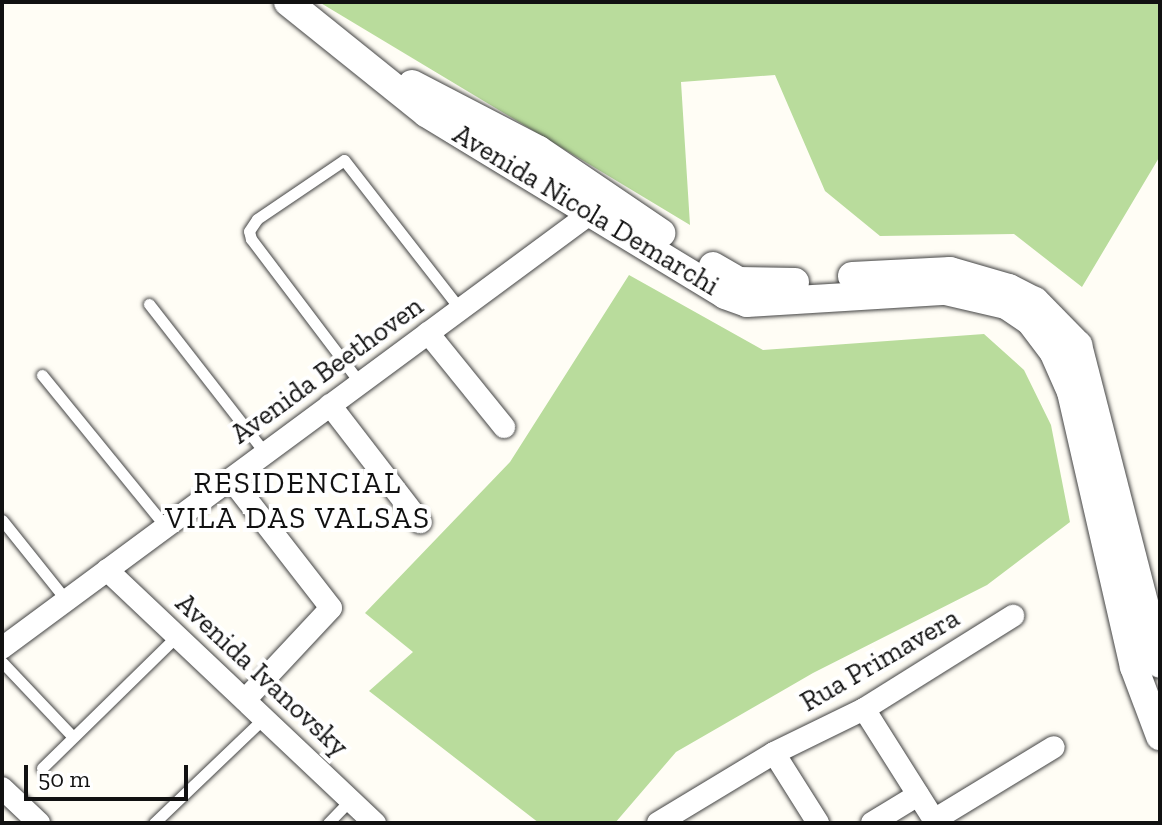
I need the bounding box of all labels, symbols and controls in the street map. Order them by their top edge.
street label: Avenida Nicola Demarchi [447,117,725,303]
street label: Avenida Beethoven [224,289,430,451]
district label: RESIDENCIAL VILA DAS VALSAS [164,465,432,536]
street label: Avenida Ivanovsky [169,586,355,764]
street label: Rua Primavera [795,601,965,719]
scale bar [28,749,192,799]
text: 50 m [38,764,90,793]

